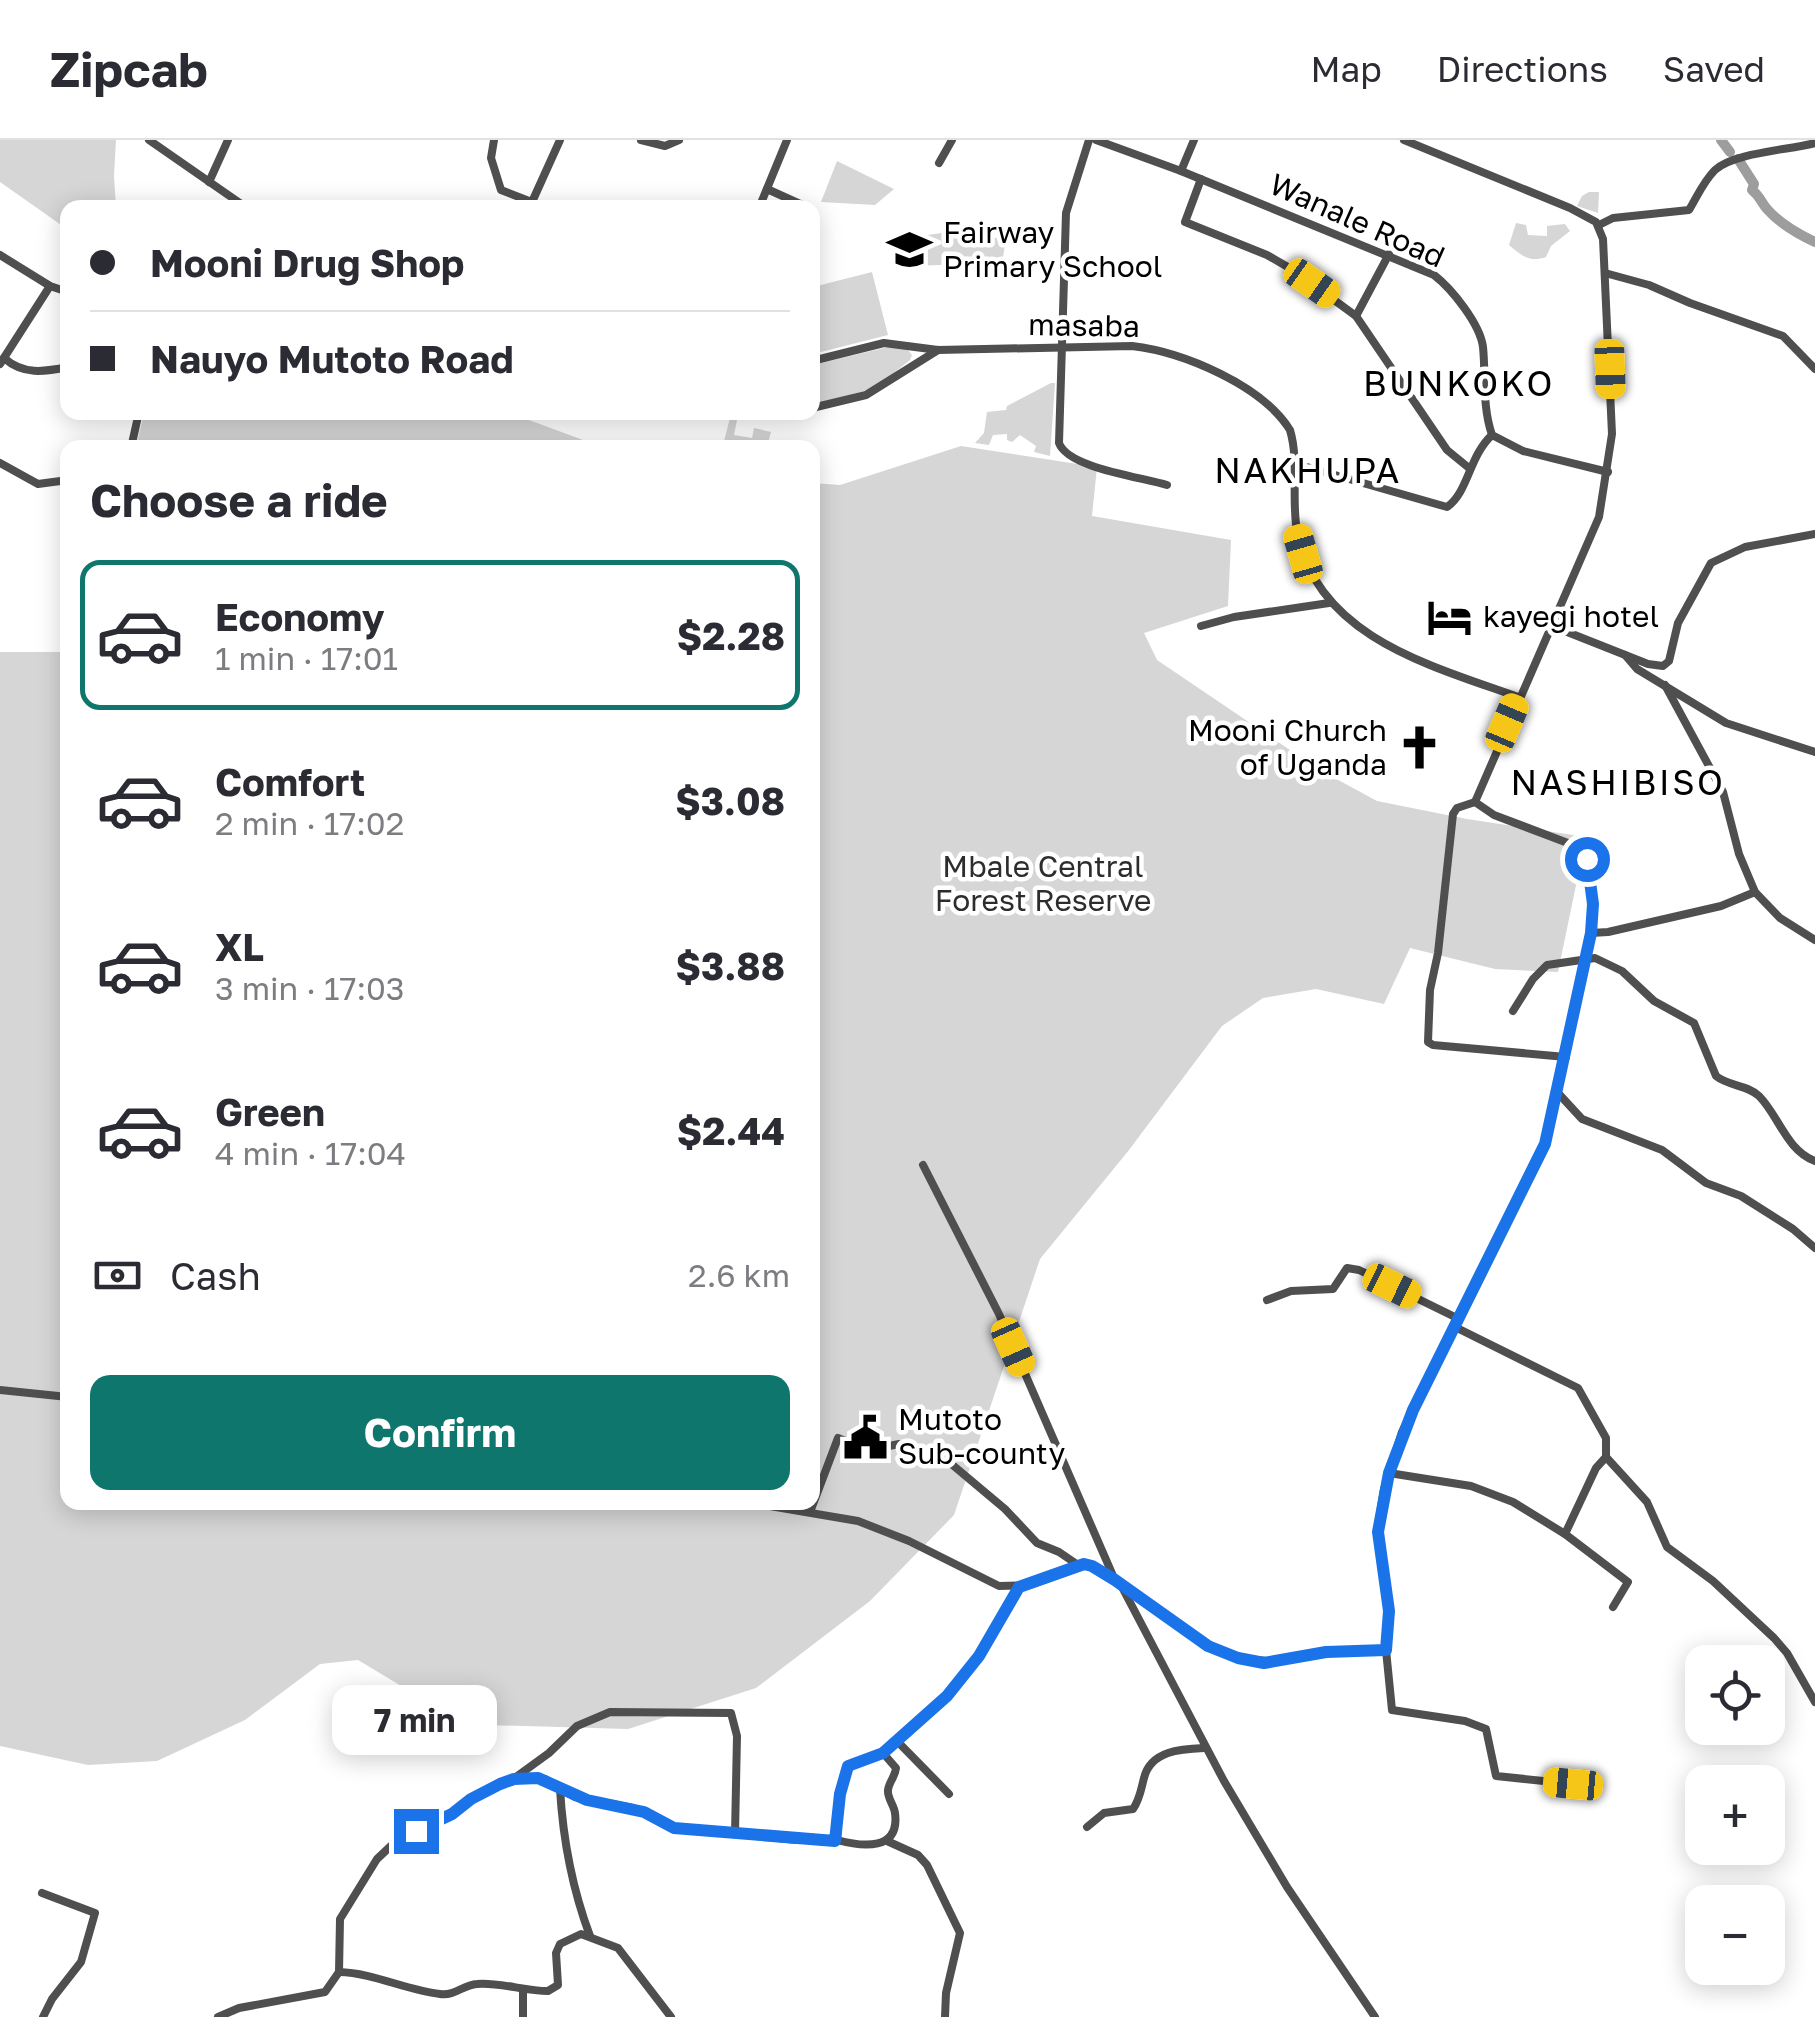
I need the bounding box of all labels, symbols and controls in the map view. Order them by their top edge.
text: Zipcab [50,40,208,98]
text: Map [1310,48,1382,90]
text: Directions [1437,48,1608,90]
text: Saved [1663,48,1765,90]
street label: Wanale Road [1264,165,1450,275]
place label: Fairway Primary School [943,214,1162,284]
school or university icon: Fairway Primary School [886,226,934,274]
text: Mooni Drug Shop [150,240,464,285]
car [1279,254,1345,312]
street label: masaba [1028,306,1140,344]
text: Nauyo Mutoto Road [150,336,514,381]
car [1594,338,1626,400]
district label: BUNKOKO [1363,362,1555,404]
district label: NAKHUPA [1214,449,1402,491]
text: Choose a ride [90,473,388,527]
car [1280,521,1326,587]
icon: car [95,590,185,680]
hotel icon: kayegi hotel [1426,593,1474,641]
text: Economy [215,594,384,639]
place label: kayegi hotel [1483,598,1659,634]
text: $2.28 [677,613,785,658]
text: 1 min · 17:01 [215,639,398,677]
car [1481,690,1533,756]
place label: Mooni Church of Uganda [1188,712,1387,782]
church icon: Mooni Church of Uganda [1396,724,1444,772]
icon: car [95,755,185,845]
text: Comfort [215,759,365,804]
district label: NASHIBISO [1511,761,1725,803]
text: $3.08 [675,778,785,823]
text: 2 min · 17:02 [215,804,404,842]
route start [1565,837,1610,882]
park label: Mbale Central Forest Reserve [935,848,1151,918]
icon: car [95,920,185,1010]
text: XL [215,924,264,969]
text: $3.88 [676,943,785,988]
text: 3 min · 17:03 [215,969,405,1007]
icon: car [95,1085,185,1175]
text: Green [215,1089,325,1134]
text: $2.44 [677,1108,785,1153]
text: 4 min · 17:04 [215,1134,406,1172]
icon: cash [90,1248,145,1303]
text: Cash [170,1253,261,1298]
text: 2.6 km [688,1256,790,1294]
car [1358,1259,1426,1313]
car [987,1313,1039,1381]
button: Confirm [90,1375,790,1490]
place label: Mutoto Sub-county [898,1401,1065,1471]
public building icon: Mutoto Sub-county [841,1413,889,1461]
map controls [1685,1645,1785,1985]
button: locate [1685,1645,1785,1745]
callout: 7 min [334,1686,498,1756]
text: 7 min [374,1701,455,1739]
button: + [1685,1765,1785,1865]
car [1542,1766,1604,1802]
route end [394,1809,439,1854]
button: − [1685,1885,1785,1985]

